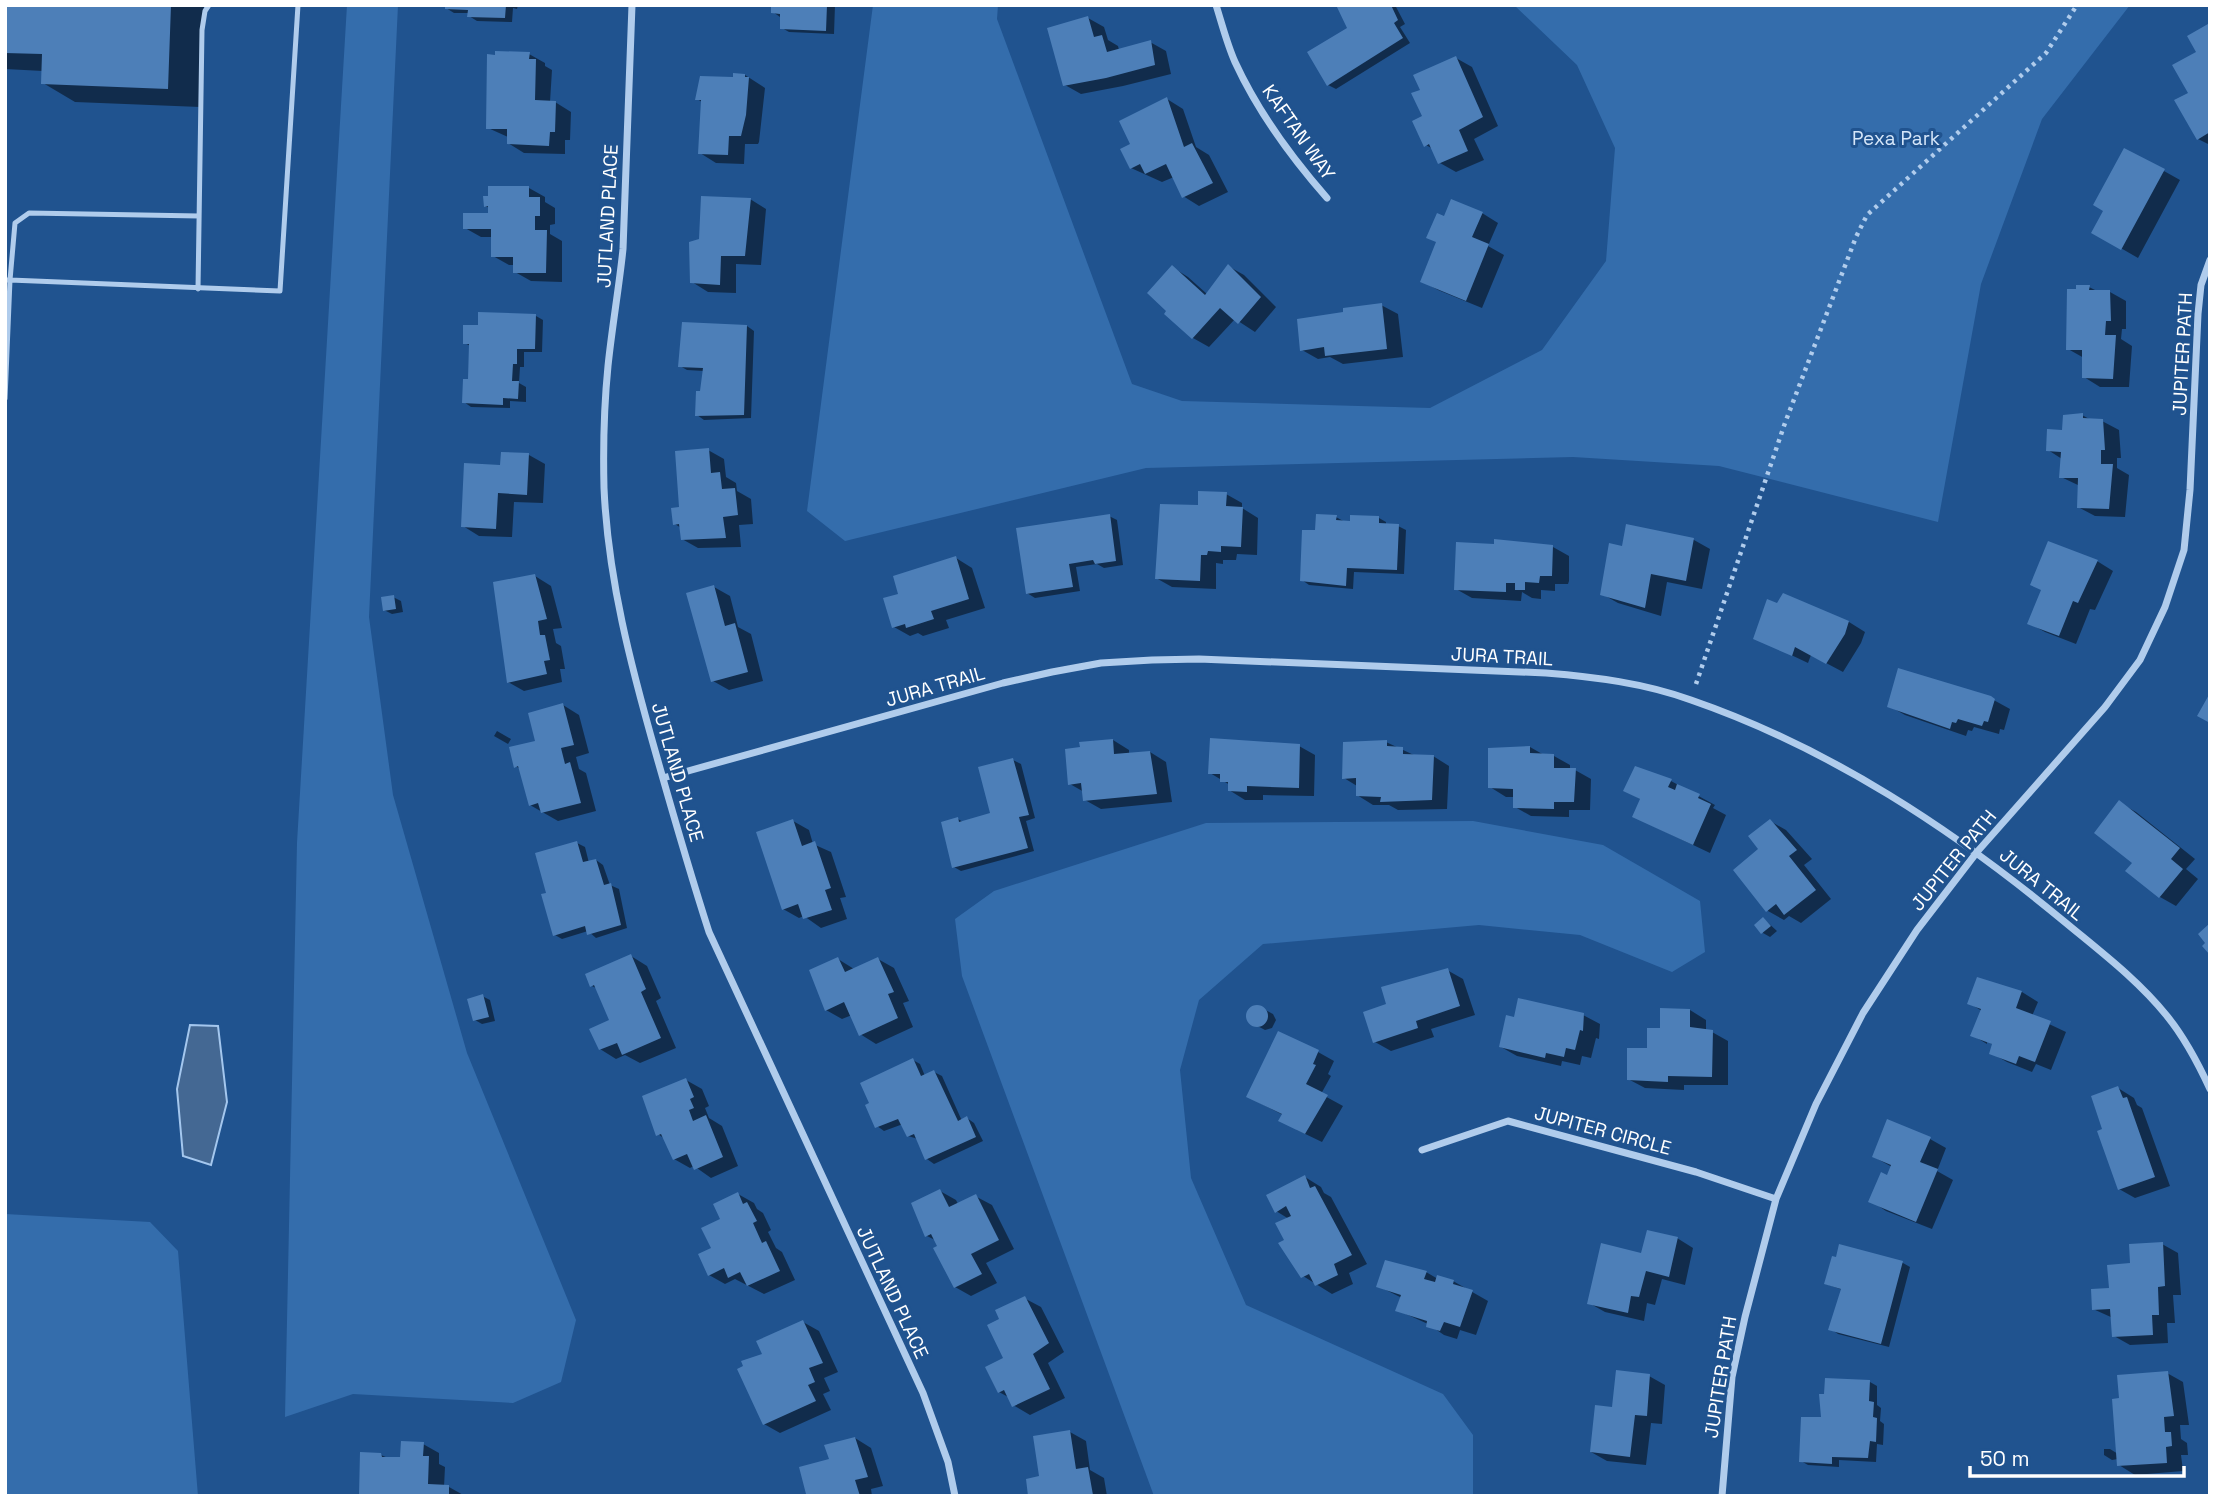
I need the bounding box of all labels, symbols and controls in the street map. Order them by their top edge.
street label: KAFTAN WAY [1256,80,1341,185]
park label: Pexa Park [1852,126,1940,151]
street label: JUTLAND PLACE [591,143,624,289]
street label: JUPITER PATH [2167,292,2198,416]
street label: JURA TRAIL [1450,641,1554,672]
street label: JURA TRAIL [883,660,988,713]
street label: JUTLAND PLACE [646,699,709,845]
street label: JUPITER PATH [1905,805,2002,916]
street label: JURA TRAIL [1994,843,2089,926]
street label: JUPITER CIRCLE [1532,1100,1674,1161]
street label: JUTLAND PLACE [851,1222,934,1363]
street label: JUPITER PATH [1699,1314,1742,1440]
scale bar [1970,1434,2184,1478]
text: 50 m [1980,1445,2030,1472]

